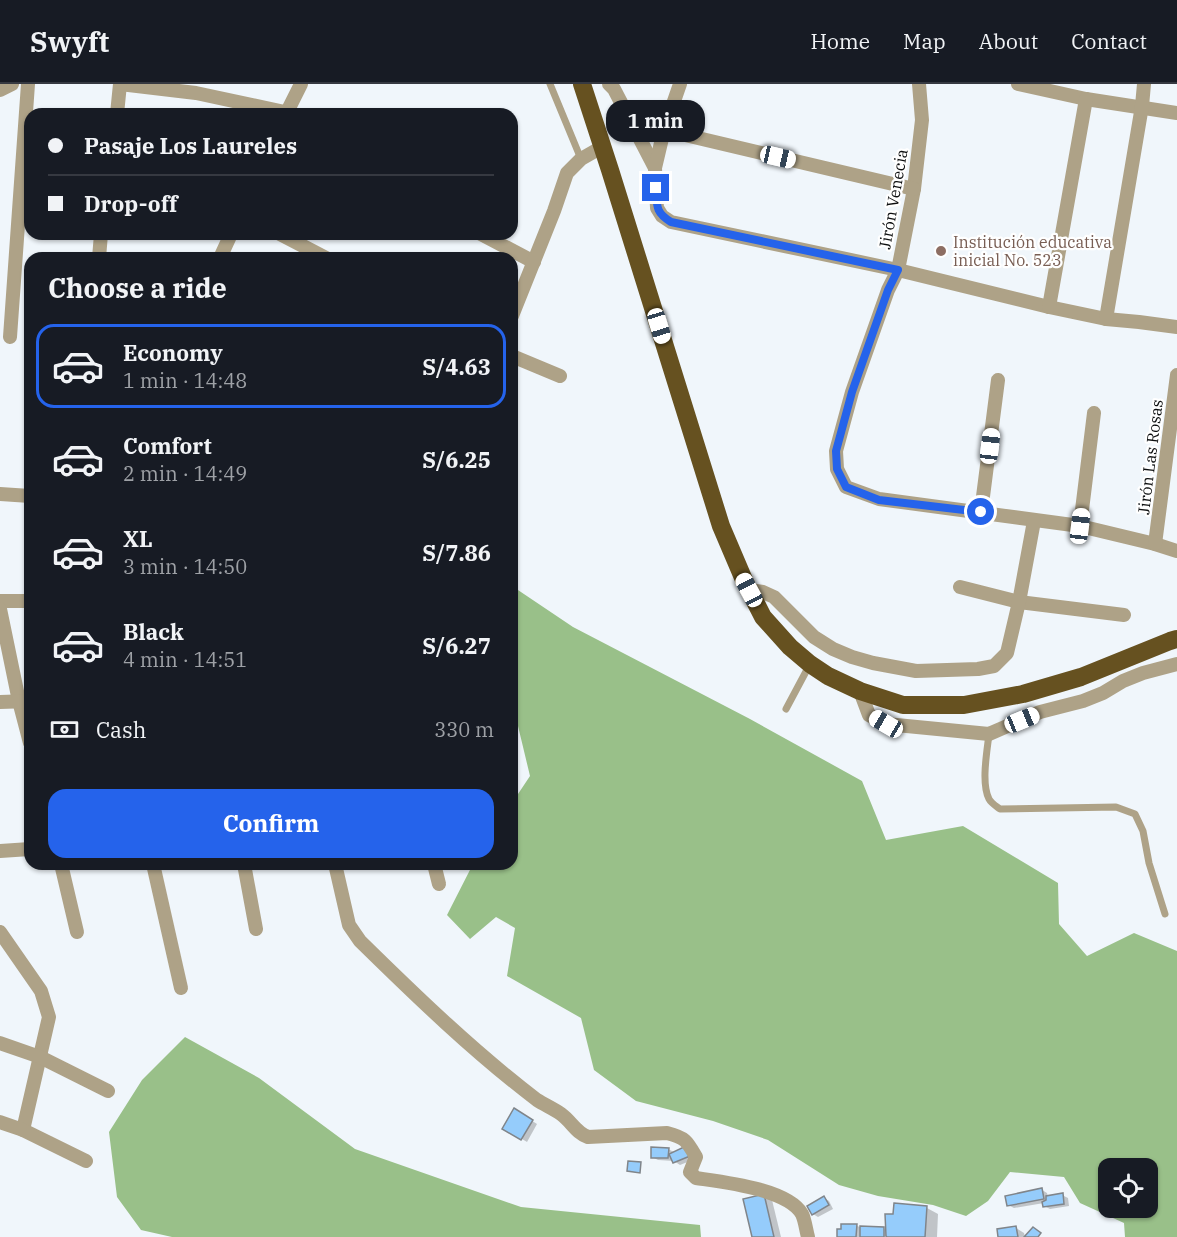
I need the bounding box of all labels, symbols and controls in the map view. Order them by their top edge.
text: Swyft [30,23,109,60]
text: Home [810,27,870,55]
text: Map [903,27,946,55]
text: About [979,27,1038,55]
text: Contact [1071,27,1147,55]
callout: 1 min [606,101,706,143]
text: 1 min [628,107,684,134]
text: Pasaje Los Laureles [84,131,297,160]
car [758,144,798,170]
street label: Jirón Venecia [874,147,912,251]
route end [642,174,669,201]
text: Drop-off [84,189,178,218]
place label: Institución educativa inicial No. 523 [953,232,1112,270]
marker: Institución educativa inicial No. 523 [934,244,948,258]
text: Choose a ride [48,270,227,305]
car [645,306,673,346]
text: Economy [123,338,223,367]
icon: car [51,339,105,393]
text: S/4.63 [422,352,491,381]
text: 1 min · 14:48 [123,367,247,394]
street label: Jirón Las Rosas [1133,398,1167,516]
car [979,427,1001,465]
text: Comfort [123,431,212,460]
icon: car [51,432,105,486]
text: S/6.25 [422,445,491,474]
text: 2 min · 14:49 [123,460,247,487]
route start [967,498,994,525]
car [1069,507,1091,545]
text: XL [123,524,153,553]
icon: car [51,525,105,579]
text: S/7.86 [422,538,491,567]
text: 3 min · 14:50 [123,553,247,580]
car [733,570,765,610]
text: Black [123,617,184,646]
icon: car [51,618,105,672]
text: S/6.27 [422,631,491,660]
text: 4 min · 14:51 [123,646,247,673]
car [1002,705,1042,735]
car [866,707,906,741]
icon: cash [48,713,81,746]
text: Cash [96,715,147,744]
text: 330 m [434,716,494,743]
button: Confirm [48,789,494,858]
map controls [1098,1158,1158,1218]
button: locate [1098,1158,1158,1218]

